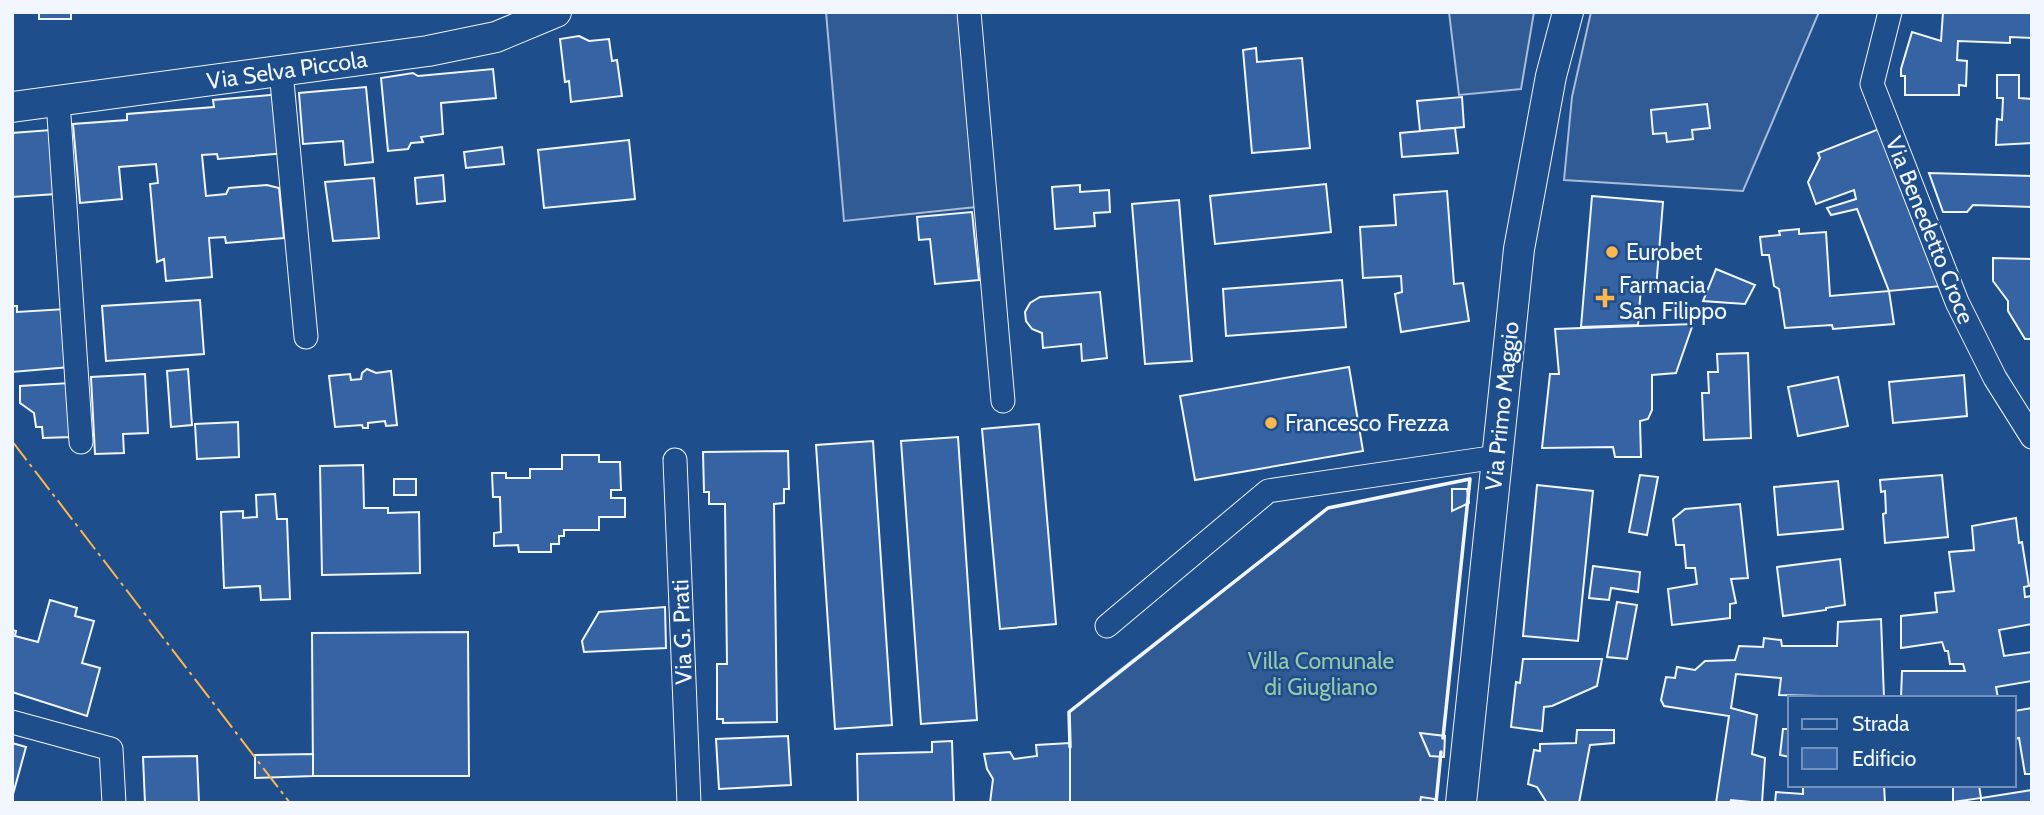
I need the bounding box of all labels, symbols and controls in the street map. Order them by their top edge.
street label: Via Selva Piccola [205,45,369,95]
street label: Via Benedetto Croce [1880,132,1980,328]
place label: Eurobet [1626,238,1703,266]
marker: Eurobet [1604,244,1620,260]
place label: Farmacia San Filippo [1619,271,1727,325]
marker: Farmacia San Filippo [1597,290,1613,306]
street label: Via Primo Maggio [1479,320,1525,492]
place label: Francesco Frezza [1285,409,1449,437]
marker: Francesco Frezza [1263,415,1279,431]
street label: Via G. Prati [666,579,698,685]
park label: Villa Comunale di Giugliano [1248,647,1395,701]
legend [1788,696,2016,787]
text: Strada [1852,711,1909,736]
text: Edificio [1852,746,1916,771]

